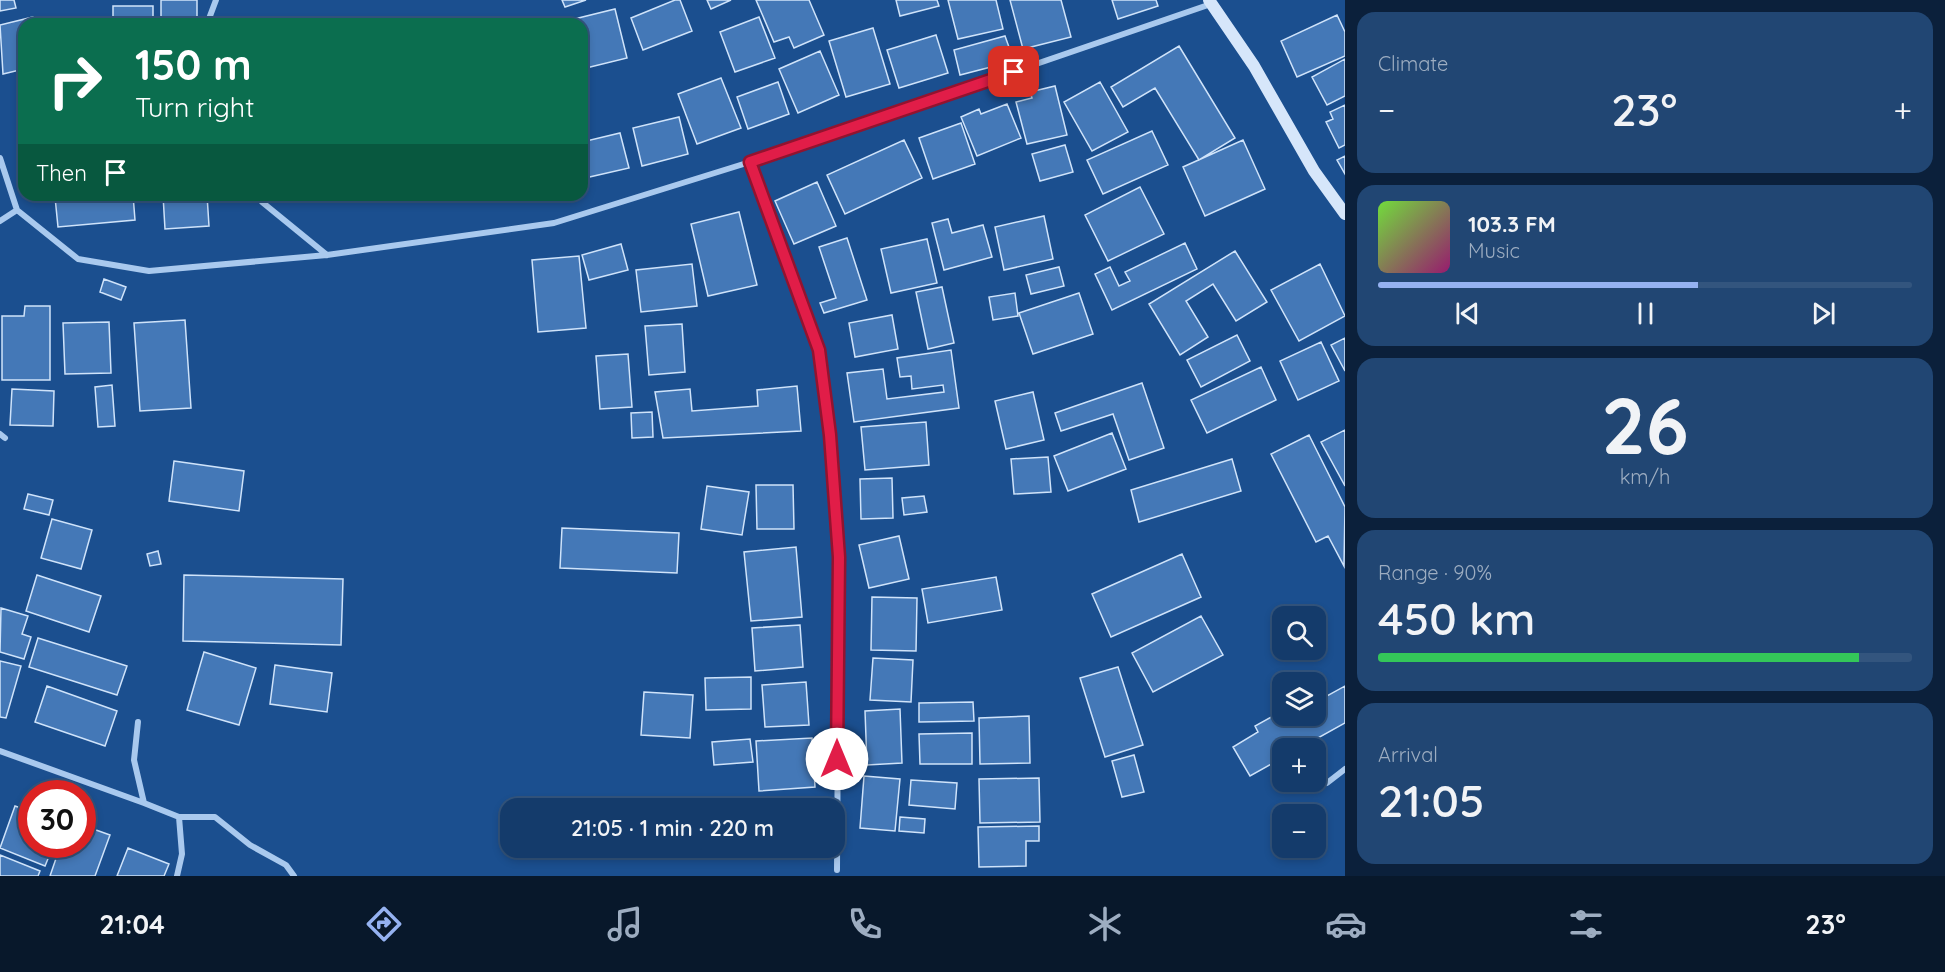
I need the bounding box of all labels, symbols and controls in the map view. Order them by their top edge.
text: 150 m [135,38,252,91]
icon: right [36,42,114,120]
pin [988,46,1039,97]
text: Climate [1378,51,1448,76]
icon: arrive [997,55,1030,88]
text: 23° [1611,81,1677,137]
text: − [1378,89,1395,130]
text: + [1893,89,1912,130]
text: Turn right [135,90,254,124]
icon: arrive [99,156,132,189]
text: Then [36,159,87,187]
text: 103.3 FM [1468,210,1556,238]
text: Music [1468,238,1520,263]
icon: previous [1451,297,1484,330]
icon: pause [1629,297,1662,330]
icon: next [1807,297,1840,330]
text: 26 [1601,376,1689,474]
text: km/h [1620,464,1670,489]
text: Range · 90% [1378,560,1492,585]
text: 450 km [1378,590,1535,646]
map controls [1272,606,1326,858]
button: search [1272,606,1326,660]
button: layers [1272,672,1326,726]
position arrow [805,727,869,791]
button: + [1272,738,1326,792]
text: Arrival [1378,742,1438,767]
text: 21:05 [1378,772,1484,828]
speed limit sign: 30 [18,780,96,858]
button: − [1272,804,1326,858]
text: 21:05 · 1 min · 220 m [571,814,774,842]
icon: directions [363,903,405,945]
icon: music [604,903,646,945]
icon: phone [844,903,886,945]
icon: climate [1084,903,1126,945]
icon: car [1325,903,1367,945]
icon: filters [1565,903,1607,945]
text: 21:04 [99,907,165,941]
text: 23° [1805,907,1846,941]

